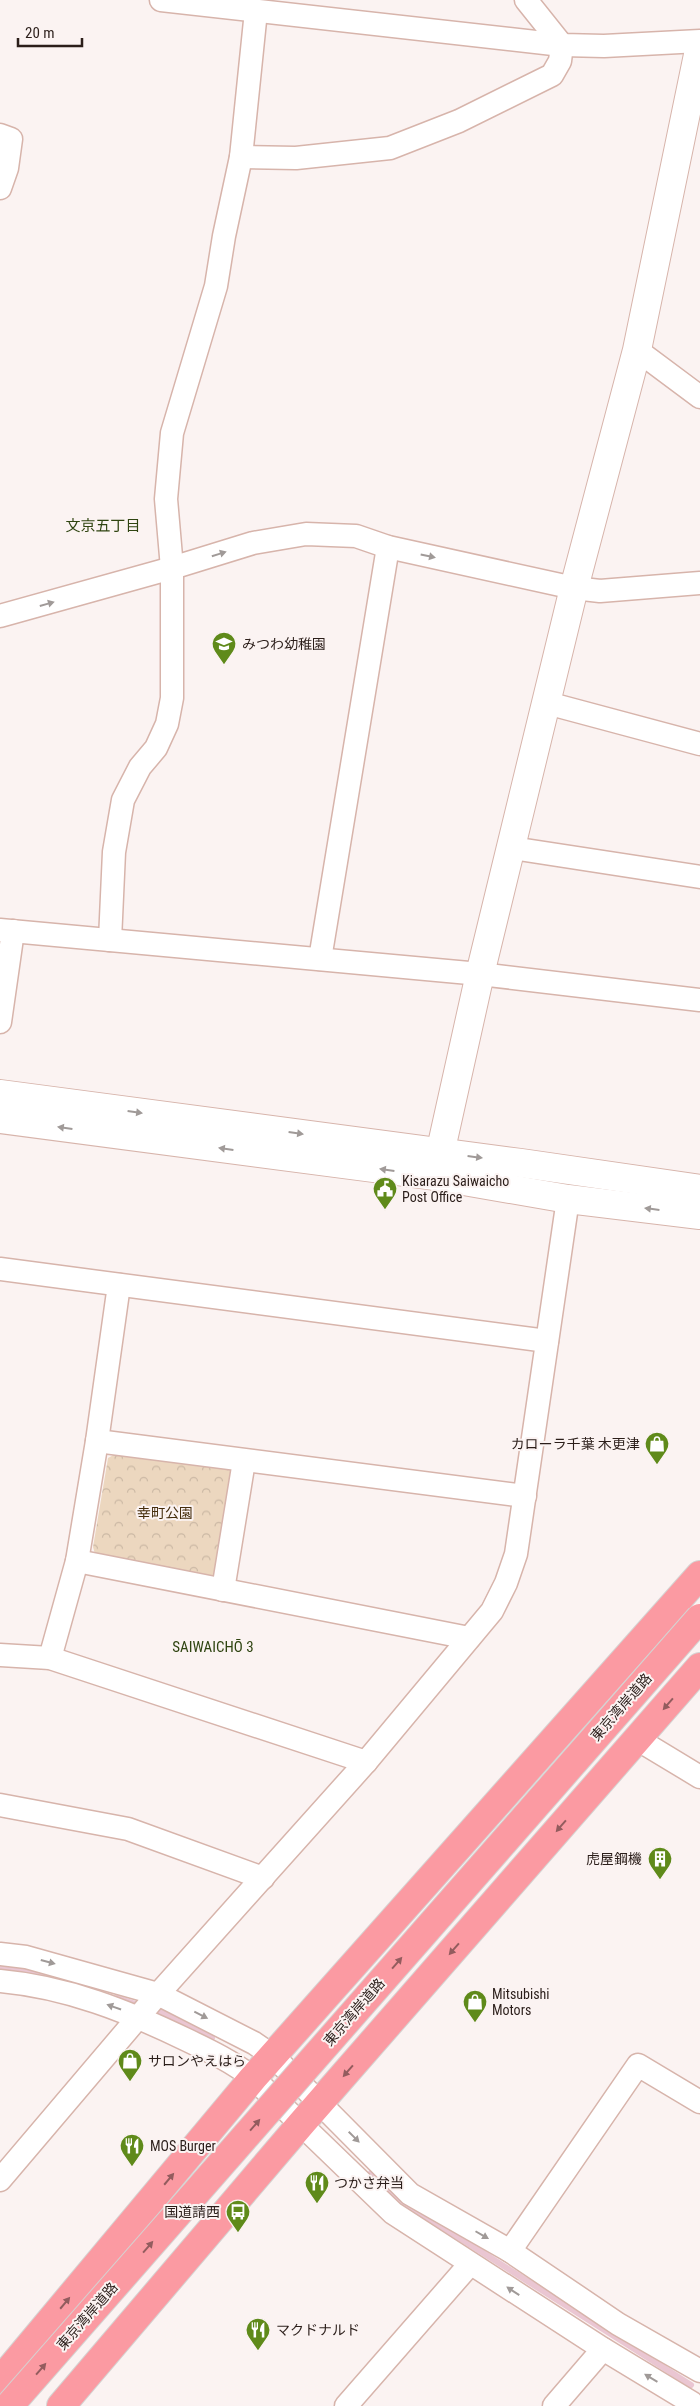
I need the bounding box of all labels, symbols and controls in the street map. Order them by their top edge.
scale bar [18,15,81,47]
text: 20 m [25,24,55,42]
district label: 文京五丁目 [65,517,141,535]
one-way arrow [211,549,226,557]
one-way arrow [421,552,436,560]
one-way arrow [40,599,55,607]
school or university icon: みつわ幼稚園 [211,631,237,665]
place label: みつわ幼稚園 [242,636,326,652]
one-way arrow [127,1108,143,1116]
one-way arrow [57,1123,73,1131]
one-way arrow [288,1129,304,1137]
one-way arrow [218,1145,234,1153]
one-way arrow [467,1153,483,1161]
one-way arrow [379,1166,395,1174]
place label: Kisarazu Saiwaicho Post Office [402,1173,509,1205]
public building icon: Kisarazu Saiwaicho Post Office [372,1176,398,1210]
one-way arrow [643,1205,659,1213]
shop icon: カローラ千葉 木更津 [644,1431,670,1465]
place label: カローラ千葉 木更津 [511,1436,640,1452]
park label: 幸町公園 [137,1505,193,1521]
district label: SAIWAICHŌ 3 [172,1638,254,1656]
street label: 東京湾岸道路 [587,1670,655,1744]
one-way arrow [662,1697,674,1709]
one-way arrow [556,1820,567,1832]
building icon: 虎屋鋼機 [647,1846,673,1880]
place label: 虎屋鋼機 [586,1851,642,1867]
one-way arrow [449,1942,460,1955]
one-way arrow [391,1958,403,1970]
one-way arrow [40,1959,55,1967]
street label: 東京湾岸道路 [320,1975,388,2049]
place label: Mitsubishi Motors [492,1986,550,2018]
shop icon: Mitsubishi Motors [462,1989,488,2023]
one-way arrow [106,2003,121,2010]
one-way arrow [194,2011,208,2019]
shop icon: サロンやえはら [117,2048,143,2082]
place label: サロンやえはら [148,2053,246,2069]
one-way arrow [342,2065,353,2078]
one-way arrow [250,2119,261,2132]
one-way arrow [348,2131,360,2143]
restaurant icon: MOS Burger [119,2133,145,2167]
place label: MOS Burger [150,2138,216,2154]
restaurant icon: つかさ弁当 [304,2170,330,2204]
one-way arrow [163,2173,175,2185]
place label: つかさ弁当 [334,2175,404,2191]
bus stop icon: 国道請西 [225,2199,251,2233]
place label: 国道請西 [164,2204,220,2220]
one-way arrow [475,2230,488,2239]
one-way arrow [142,2242,154,2254]
street label: 東京湾岸道路 [53,2279,121,2353]
one-way arrow [506,2287,520,2296]
one-way arrow [59,2297,70,2310]
restaurant icon: マクドナルド [245,2317,271,2351]
place label: マクドナルド [276,2322,360,2338]
one-way arrow [35,2364,47,2376]
one-way arrow [644,2373,657,2382]

